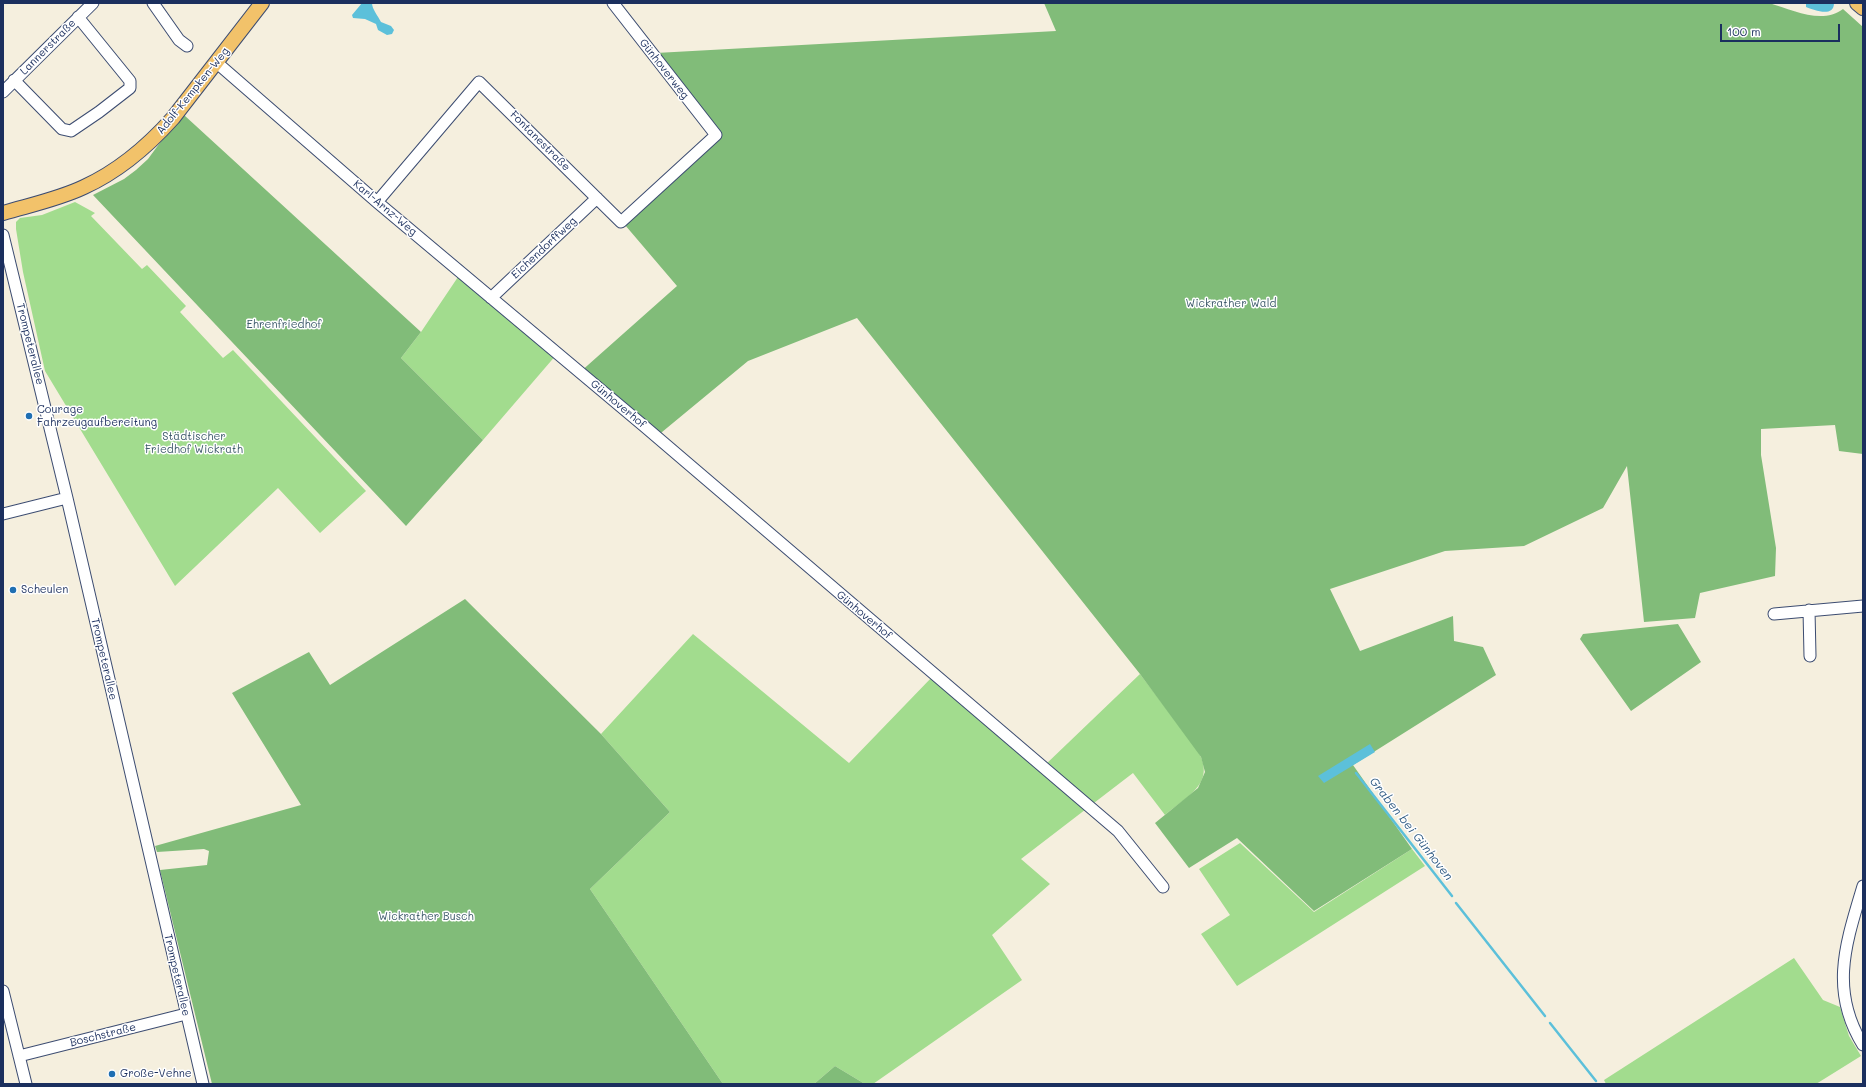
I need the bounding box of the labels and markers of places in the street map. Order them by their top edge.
place label: Courage Fahrzeugaufbereitung [37,403,157,429]
marker: Courage Fahrzeugaufbereitung [24,411,34,421]
place label: Scheulen [21,583,68,597]
marker: Scheulen [8,585,18,595]
place label: Große-Vehne [120,1067,192,1081]
marker: Große-Vehne [107,1069,117,1079]

